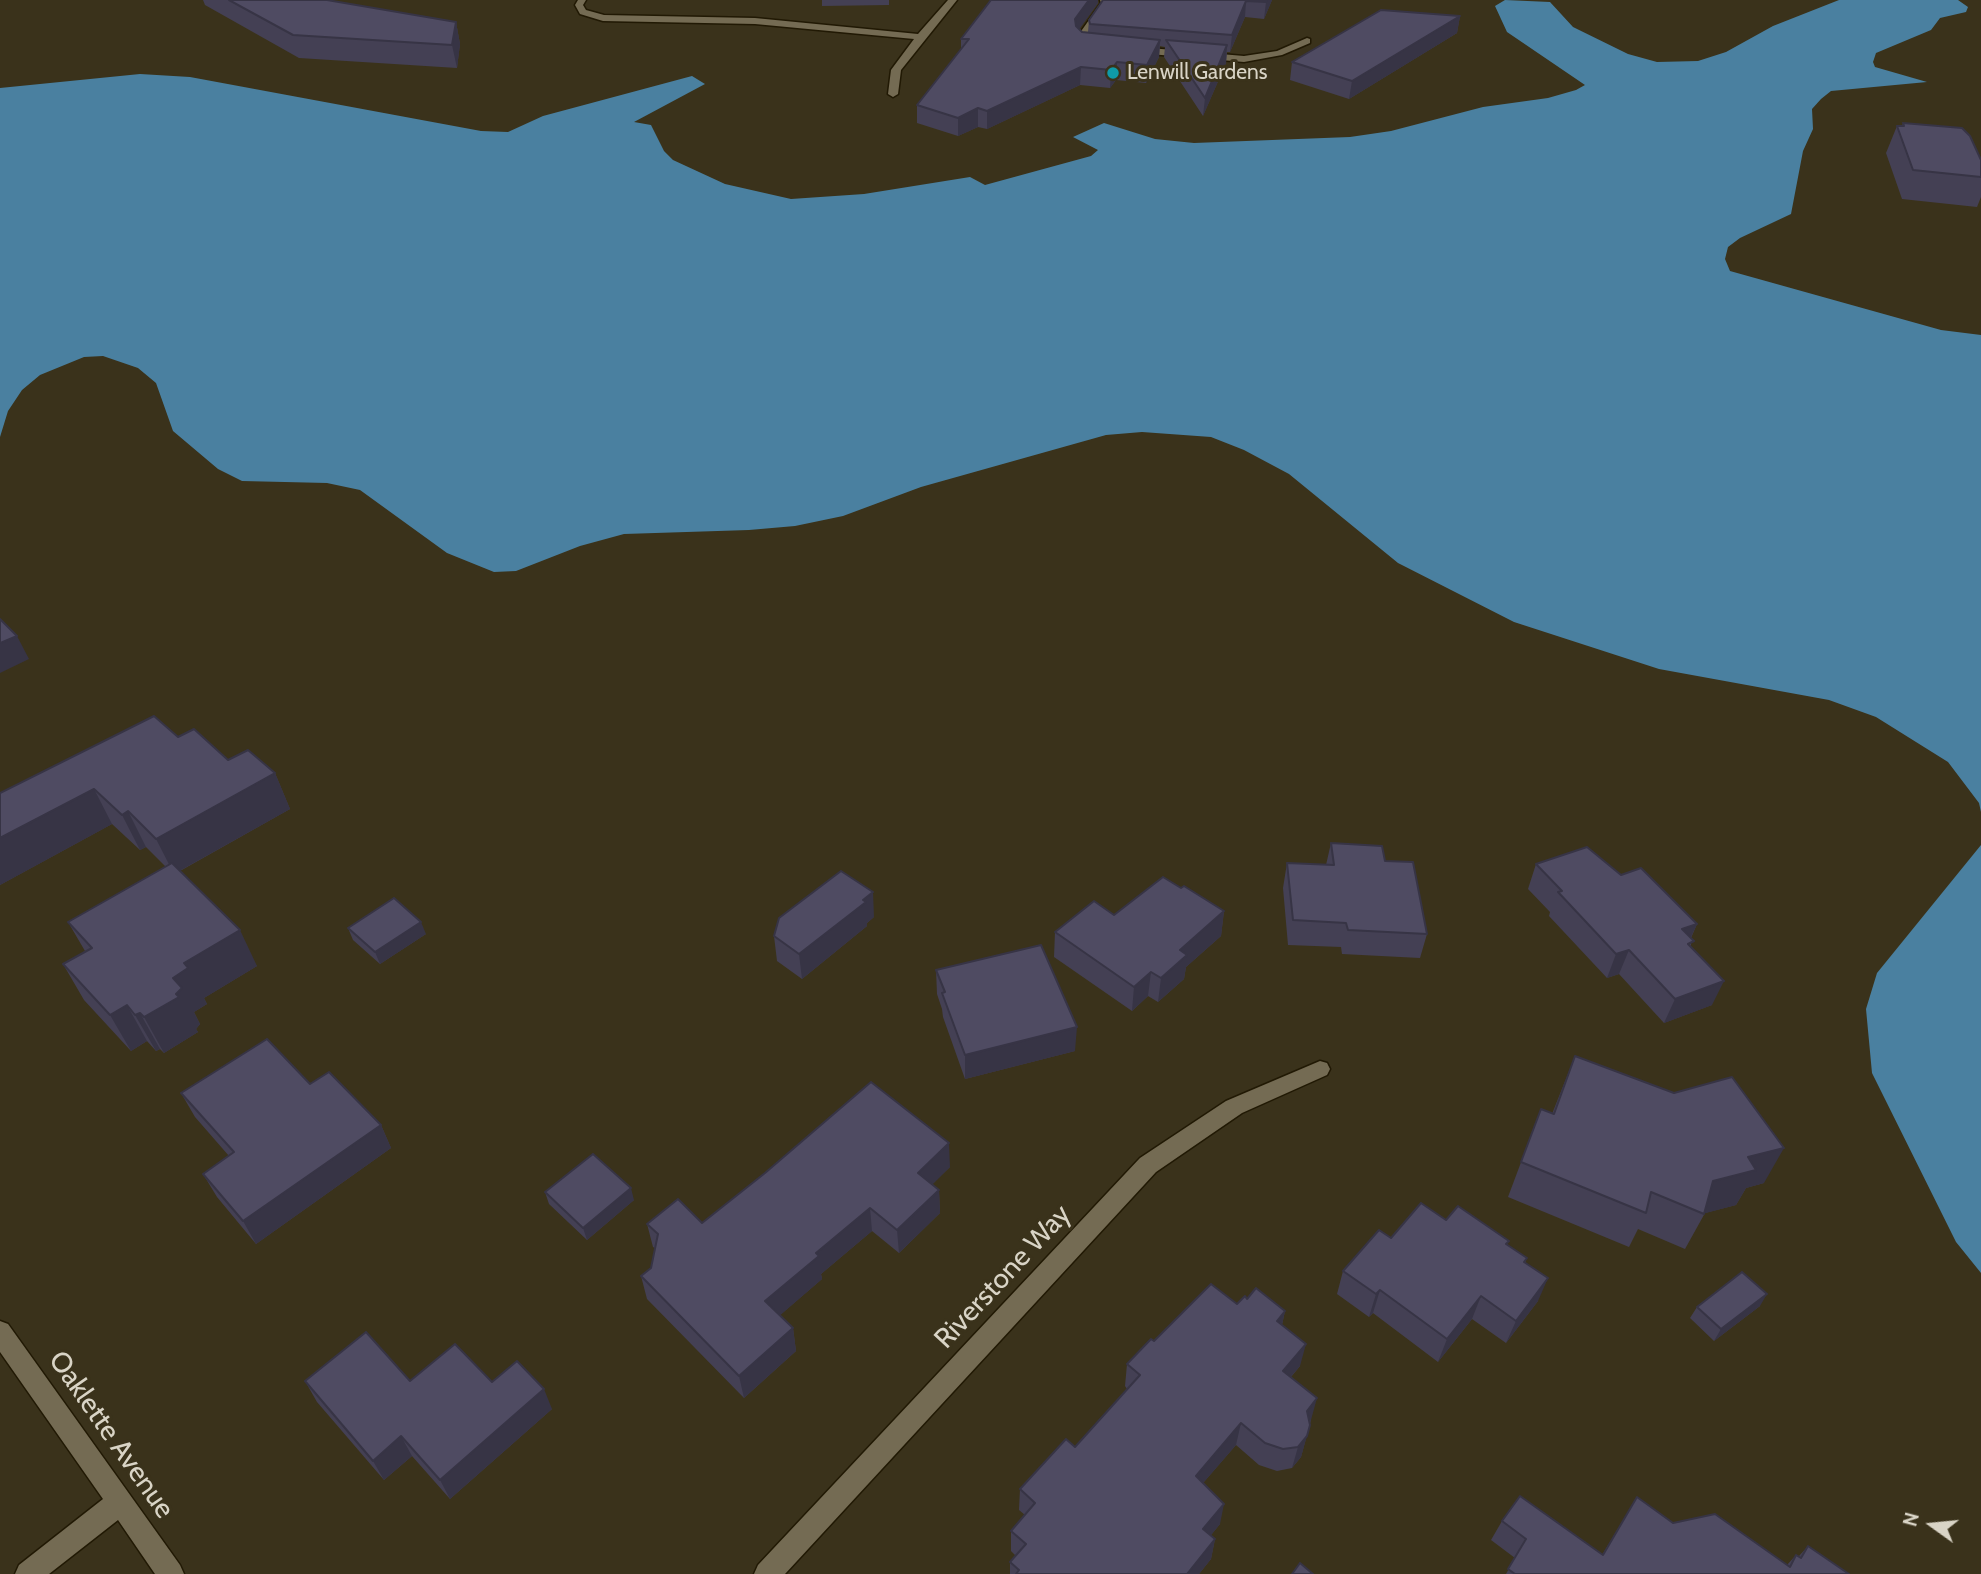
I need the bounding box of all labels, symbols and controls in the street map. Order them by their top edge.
place label: Lenwill Gardens [1127,60,1267,86]
marker: Lenwill Gardens [1105,65,1121,81]
street label: Riverstone Way [928,1198,1078,1356]
street label: Oaklette Avenue [41,1345,181,1525]
north arrow [1897,1490,1967,1560]
text: N [1898,1510,1924,1529]

